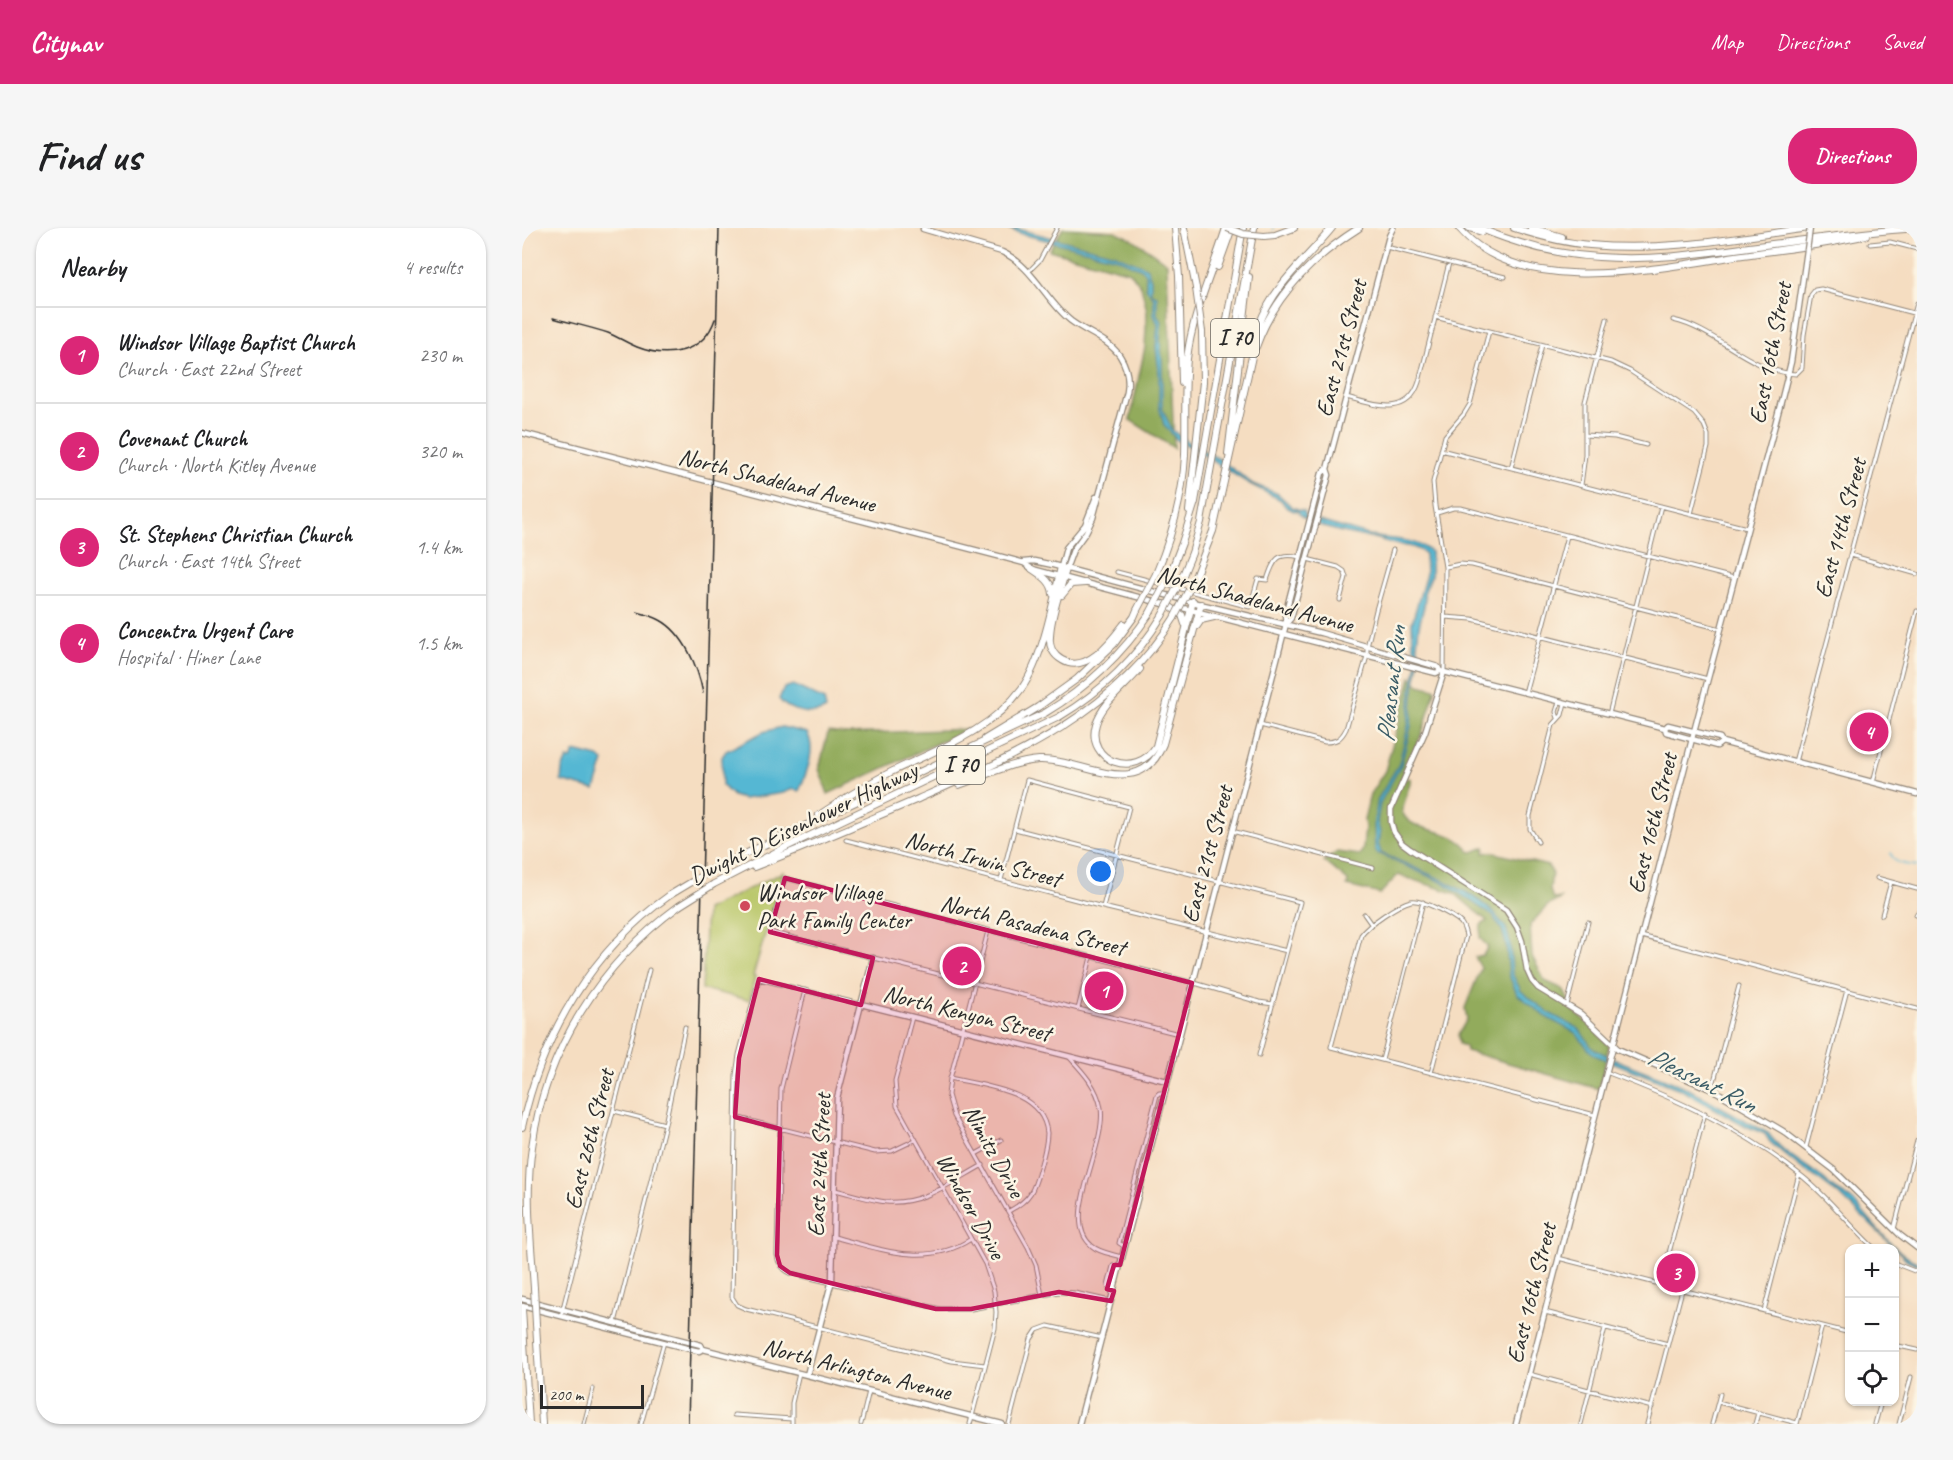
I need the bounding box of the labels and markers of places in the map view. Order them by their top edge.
pin: 4 [1850,710,1888,754]
place label: Windsor Village Park Family Center [757,877,914,935]
marker: Windsor Village Park Family Center [738,899,752,913]
pin: 2 [942,944,982,988]
pin: 1 [1084,968,1124,1014]
pin: 3 [1656,1250,1696,1296]

